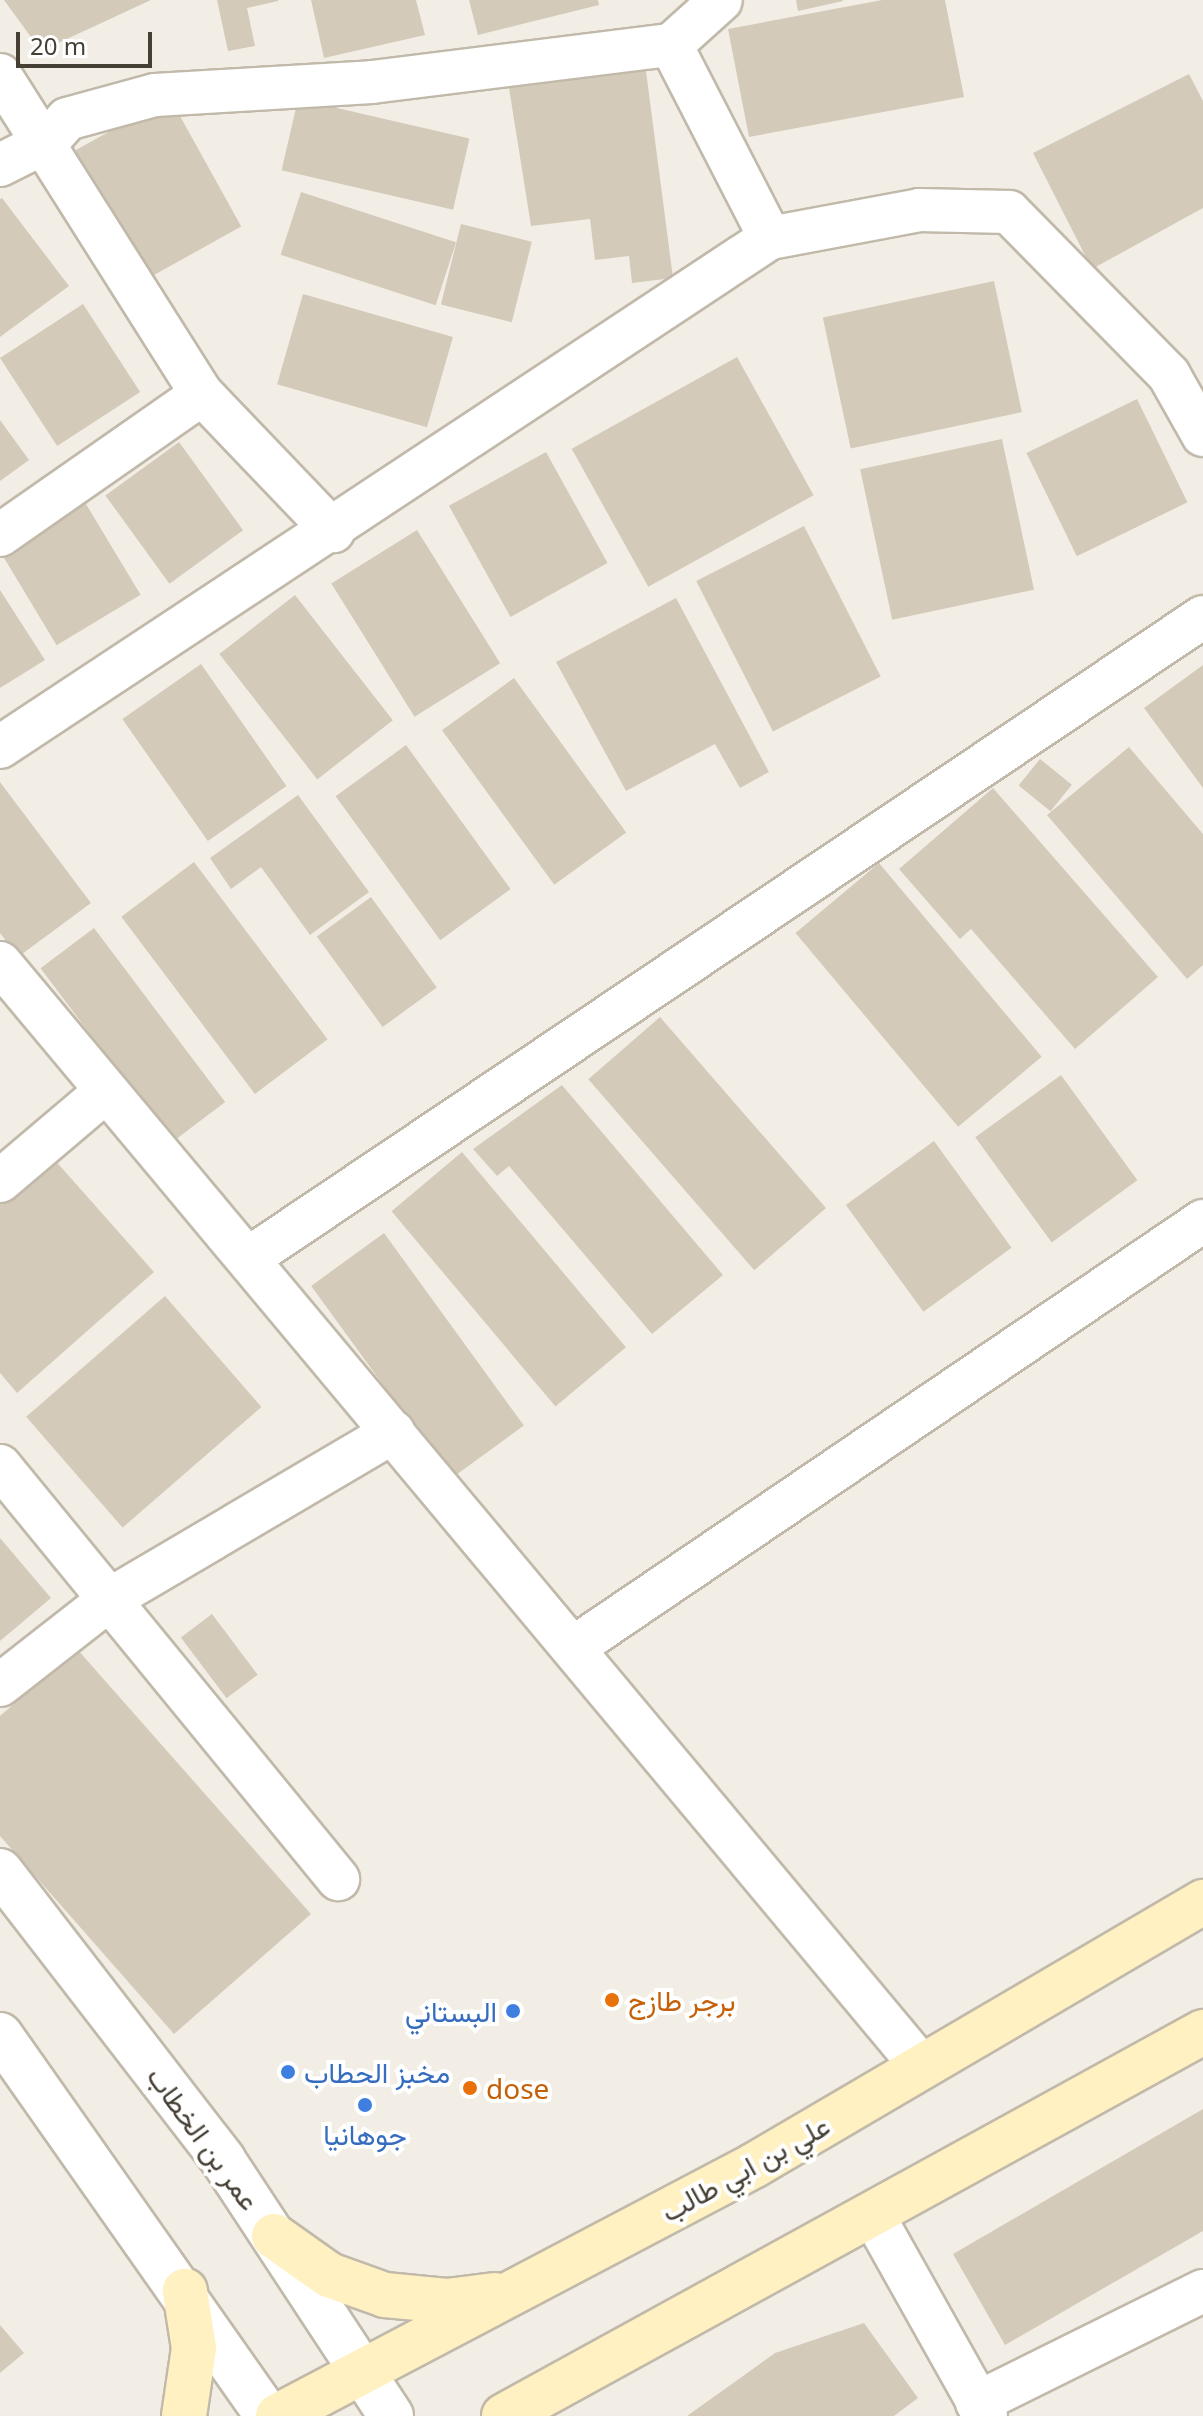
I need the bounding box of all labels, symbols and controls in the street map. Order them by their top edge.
scale bar [20,16,156,66]
text: 20 m [30,29,86,62]
place label: برجر طازج [628,1983,736,2017]
marker: برجر طازج [603,1991,621,2009]
place label: البستاني [405,1994,497,2028]
marker: البستاني [504,2002,522,2020]
place label: مخبز الحطاب [304,2055,450,2089]
street label: عمر بن الخطاب [141,2060,267,2216]
marker: مخبز الحطاب [279,2063,297,2081]
place label: dose [486,2071,549,2105]
marker: dose [461,2079,479,2097]
marker: جوهانيا [356,2096,374,2114]
street label: علي بن ابي طالب [655,2108,835,2228]
place label: جوهانيا [323,2117,407,2151]

